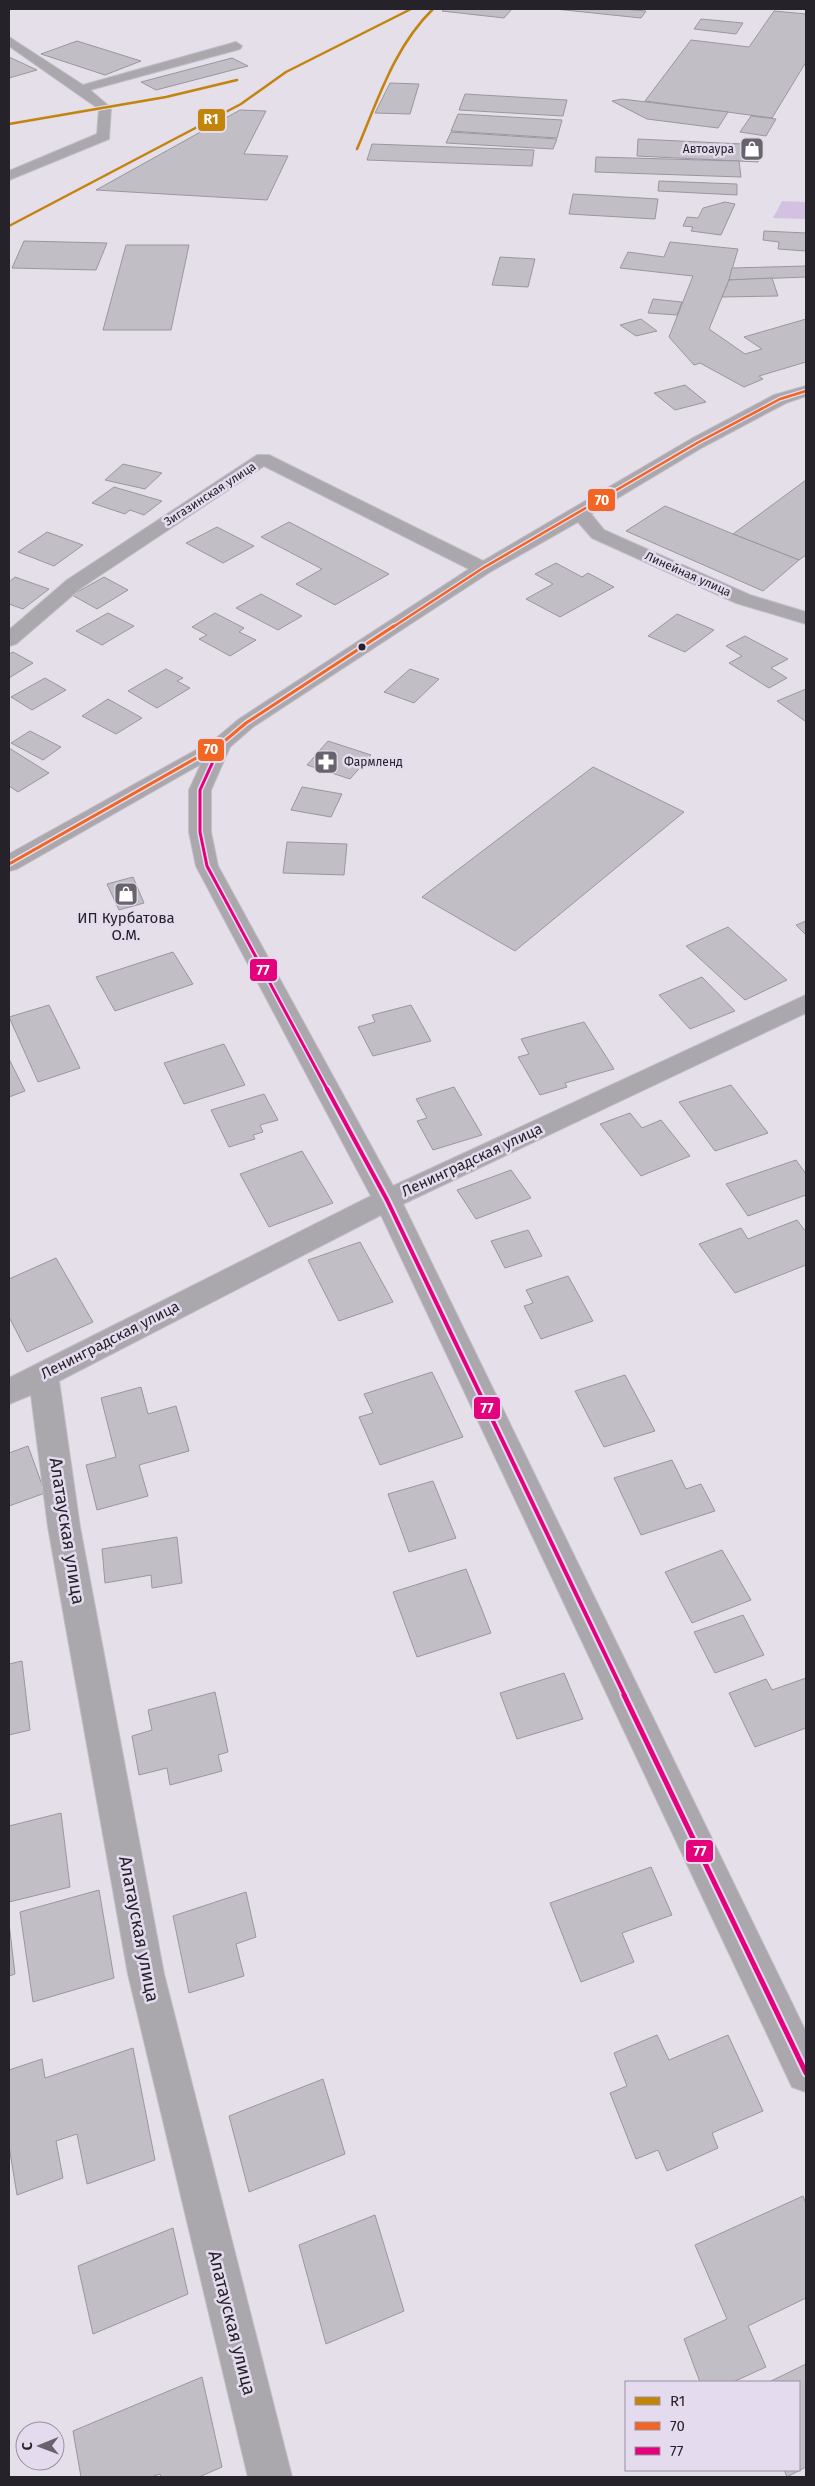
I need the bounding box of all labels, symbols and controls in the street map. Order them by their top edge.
line badge: R1 [197,108,226,132]
text: R1 [204,111,218,128]
shop icon: Автоаура [739,136,765,162]
place label: Автоаура [683,142,734,156]
street label: Зигазинская улица [162,459,258,529]
line badge: 70 [587,488,616,512]
text: 70 [595,492,609,509]
street label: Линейная улица [643,549,733,599]
unlabelled marker [357,642,367,652]
line badge: 70 [197,738,225,762]
text: 70 [204,741,218,758]
pharmacy icon: Фармленд [313,749,339,775]
place label: Фармленд [344,755,403,769]
shop icon: ИП Курбатова О.М. [113,881,139,907]
place label: ИП Курбатова О.М. [77,909,175,944]
line badge: 77 [249,958,278,982]
text: 77 [256,962,270,979]
street label: Ленинградская улица [399,1119,545,1201]
street label: Ленинградская улица [38,1297,182,1383]
line badge: 77 [473,1396,501,1420]
text: 77 [480,1400,494,1417]
street label: Алатауская улица [45,1456,89,1606]
line badge: 77 [685,1839,714,1863]
text: 77 [693,1843,707,1860]
street label: Алатауская улица [114,1854,164,2004]
street label: Алатауская улица [203,2248,261,2398]
legend [625,2381,800,2471]
text: R1 [670,2392,685,2410]
text: 70 [670,2417,685,2435]
north arrow [15,2421,65,2471]
text: С [19,2442,36,2450]
text: 77 [670,2442,684,2460]

